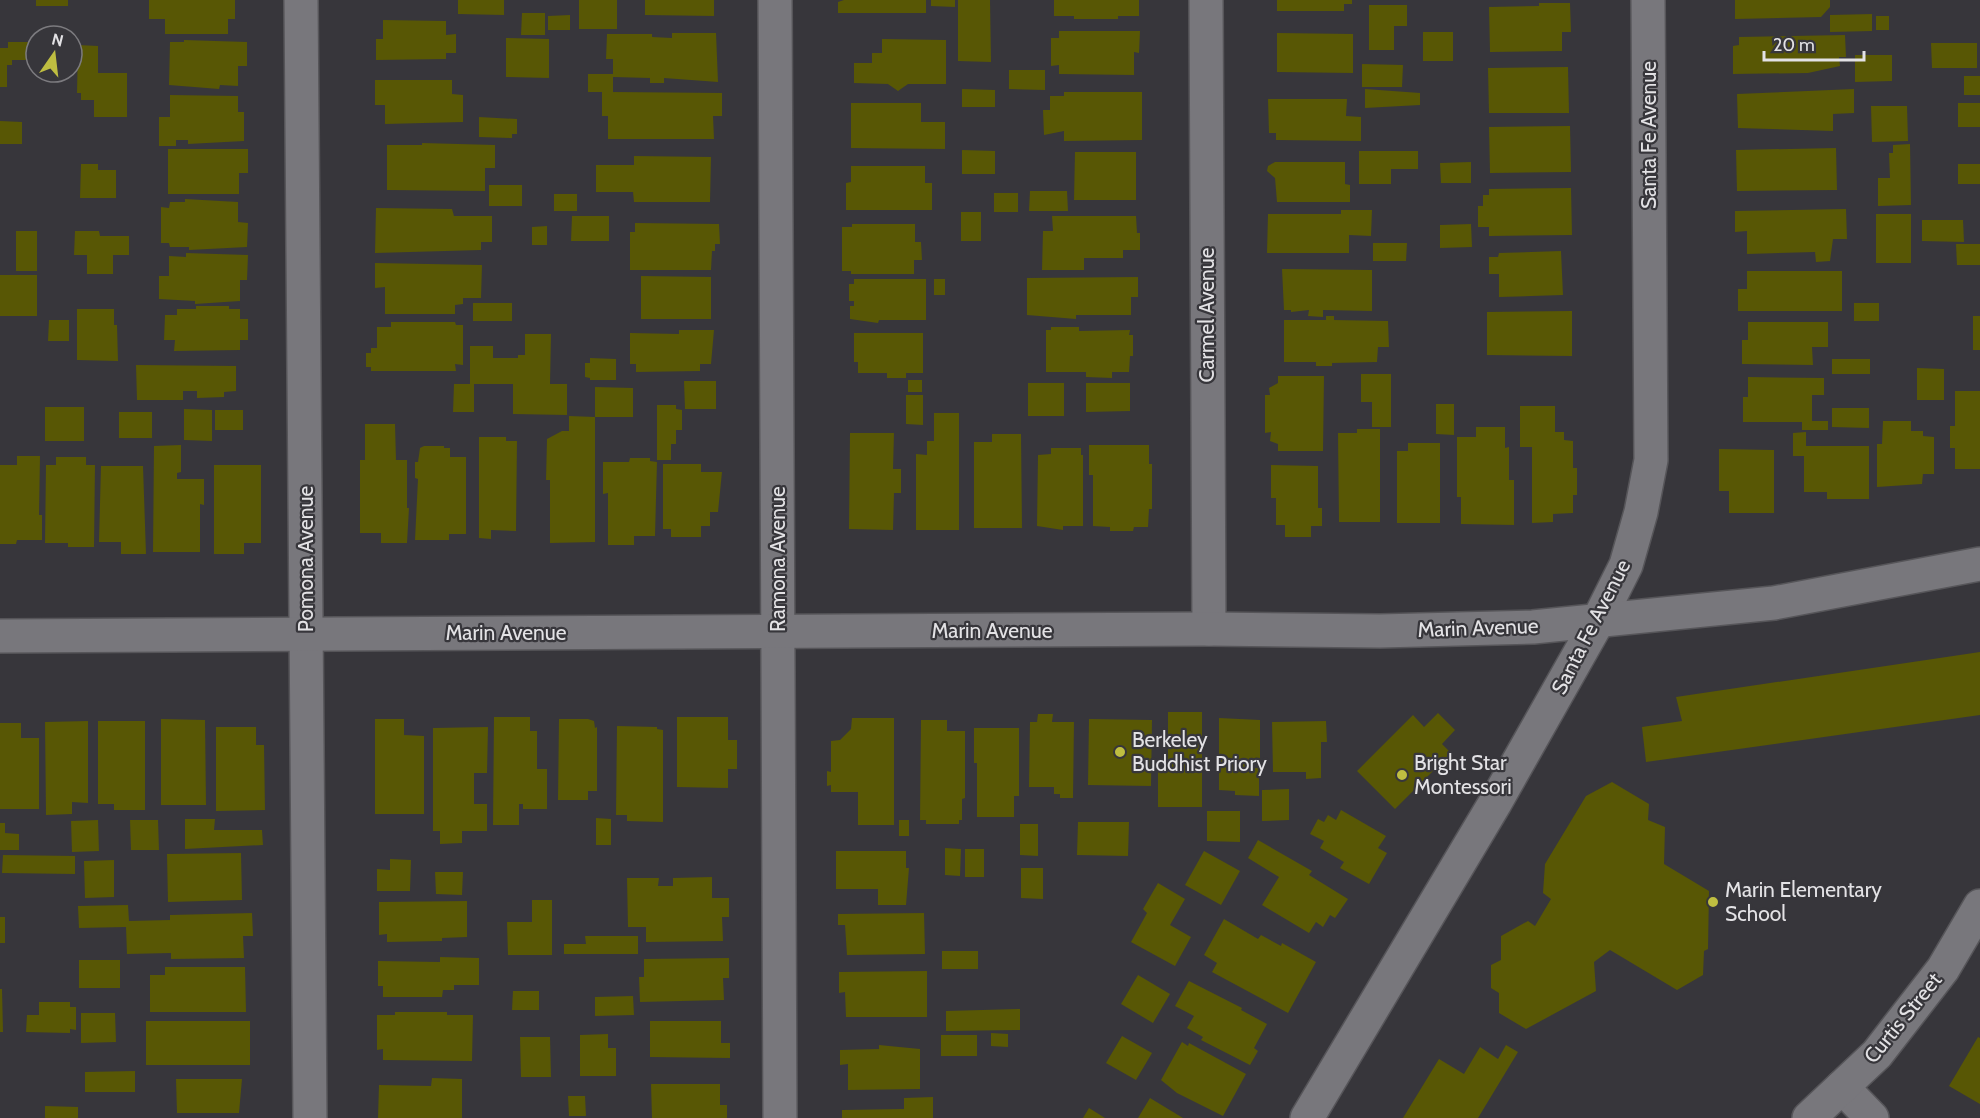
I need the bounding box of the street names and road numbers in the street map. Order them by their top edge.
street label: Santa Fe Avenue [1636,61,1661,209]
street label: Carmel Avenue [1194,247,1219,383]
street label: Pomona Avenue [293,486,318,632]
street label: Ramona Avenue [765,486,790,632]
street label: Santa Fe Avenue [1546,555,1635,698]
street label: Marin Avenue [1417,613,1539,642]
street label: Marin Avenue [931,618,1053,643]
street label: Marin Avenue [445,620,567,645]
street label: Curtis Street [1859,967,1947,1068]

